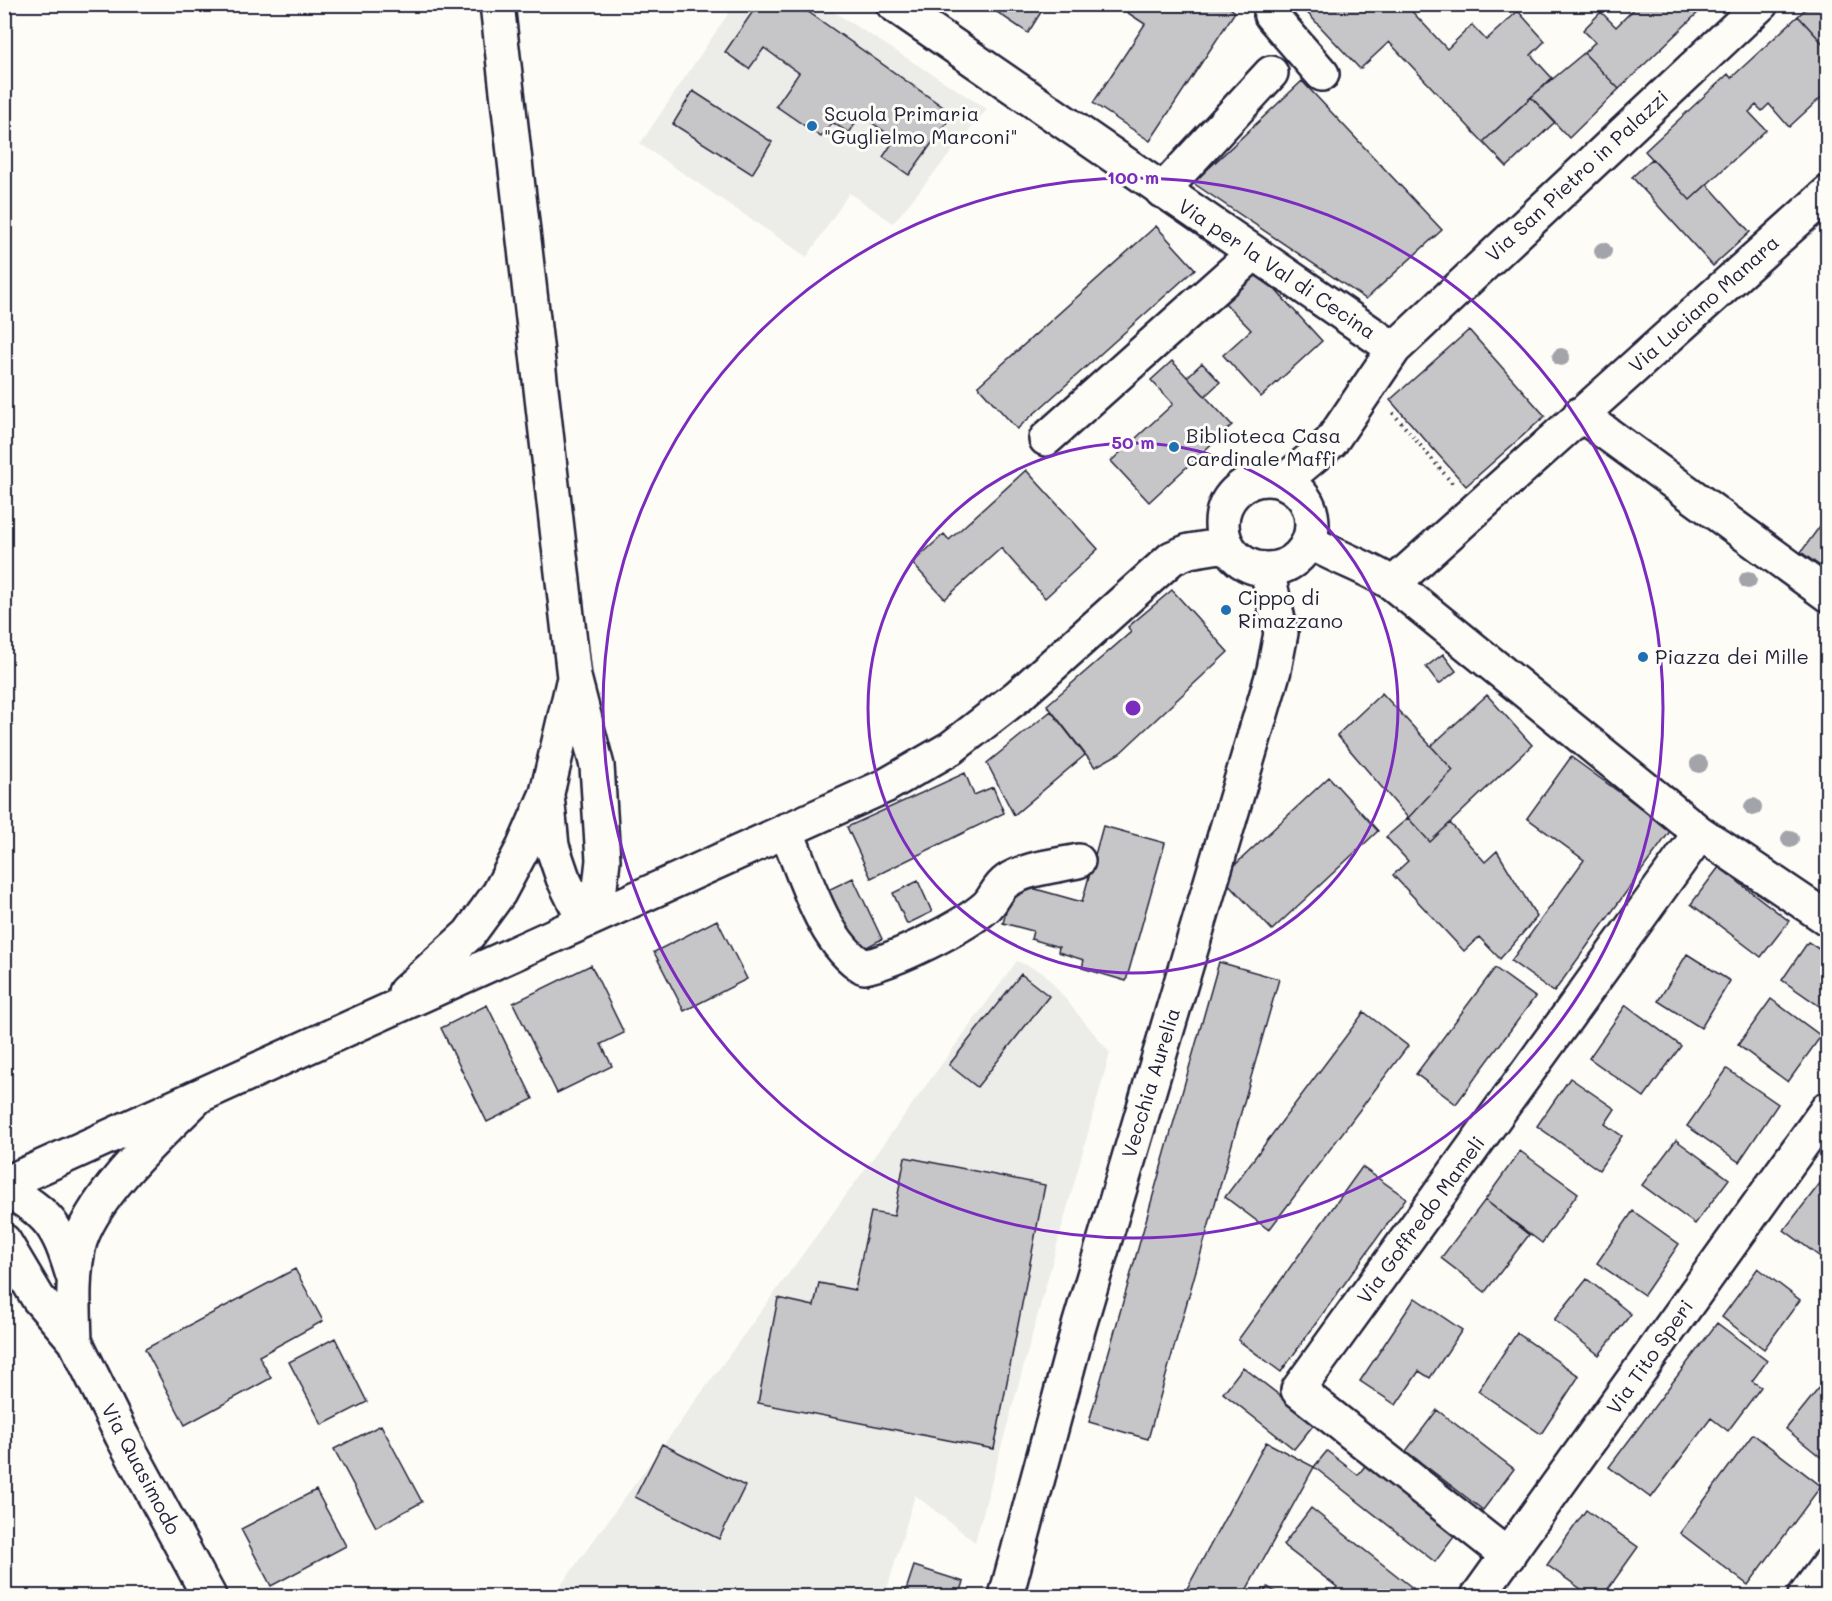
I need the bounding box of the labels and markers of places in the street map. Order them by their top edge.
place label: Scuola Primaria "Guglielmo Marconi" [824,100,1017,149]
marker: Scuola Primaria "Guglielmo Marconi" [805,119,819,133]
place label: Biblioteca Casa cardinale Maffi [1186,422,1341,471]
marker: Biblioteca Casa cardinale Maffi [1167,440,1181,454]
place label: Cippo di Rimazzano [1238,584,1343,633]
marker: Cippo di Rimazzano [1219,603,1233,617]
place label: Piazza dei Mille [1655,643,1809,669]
marker: Piazza dei Mille [1636,650,1650,664]
centre of rings [1123,698,1143,718]

